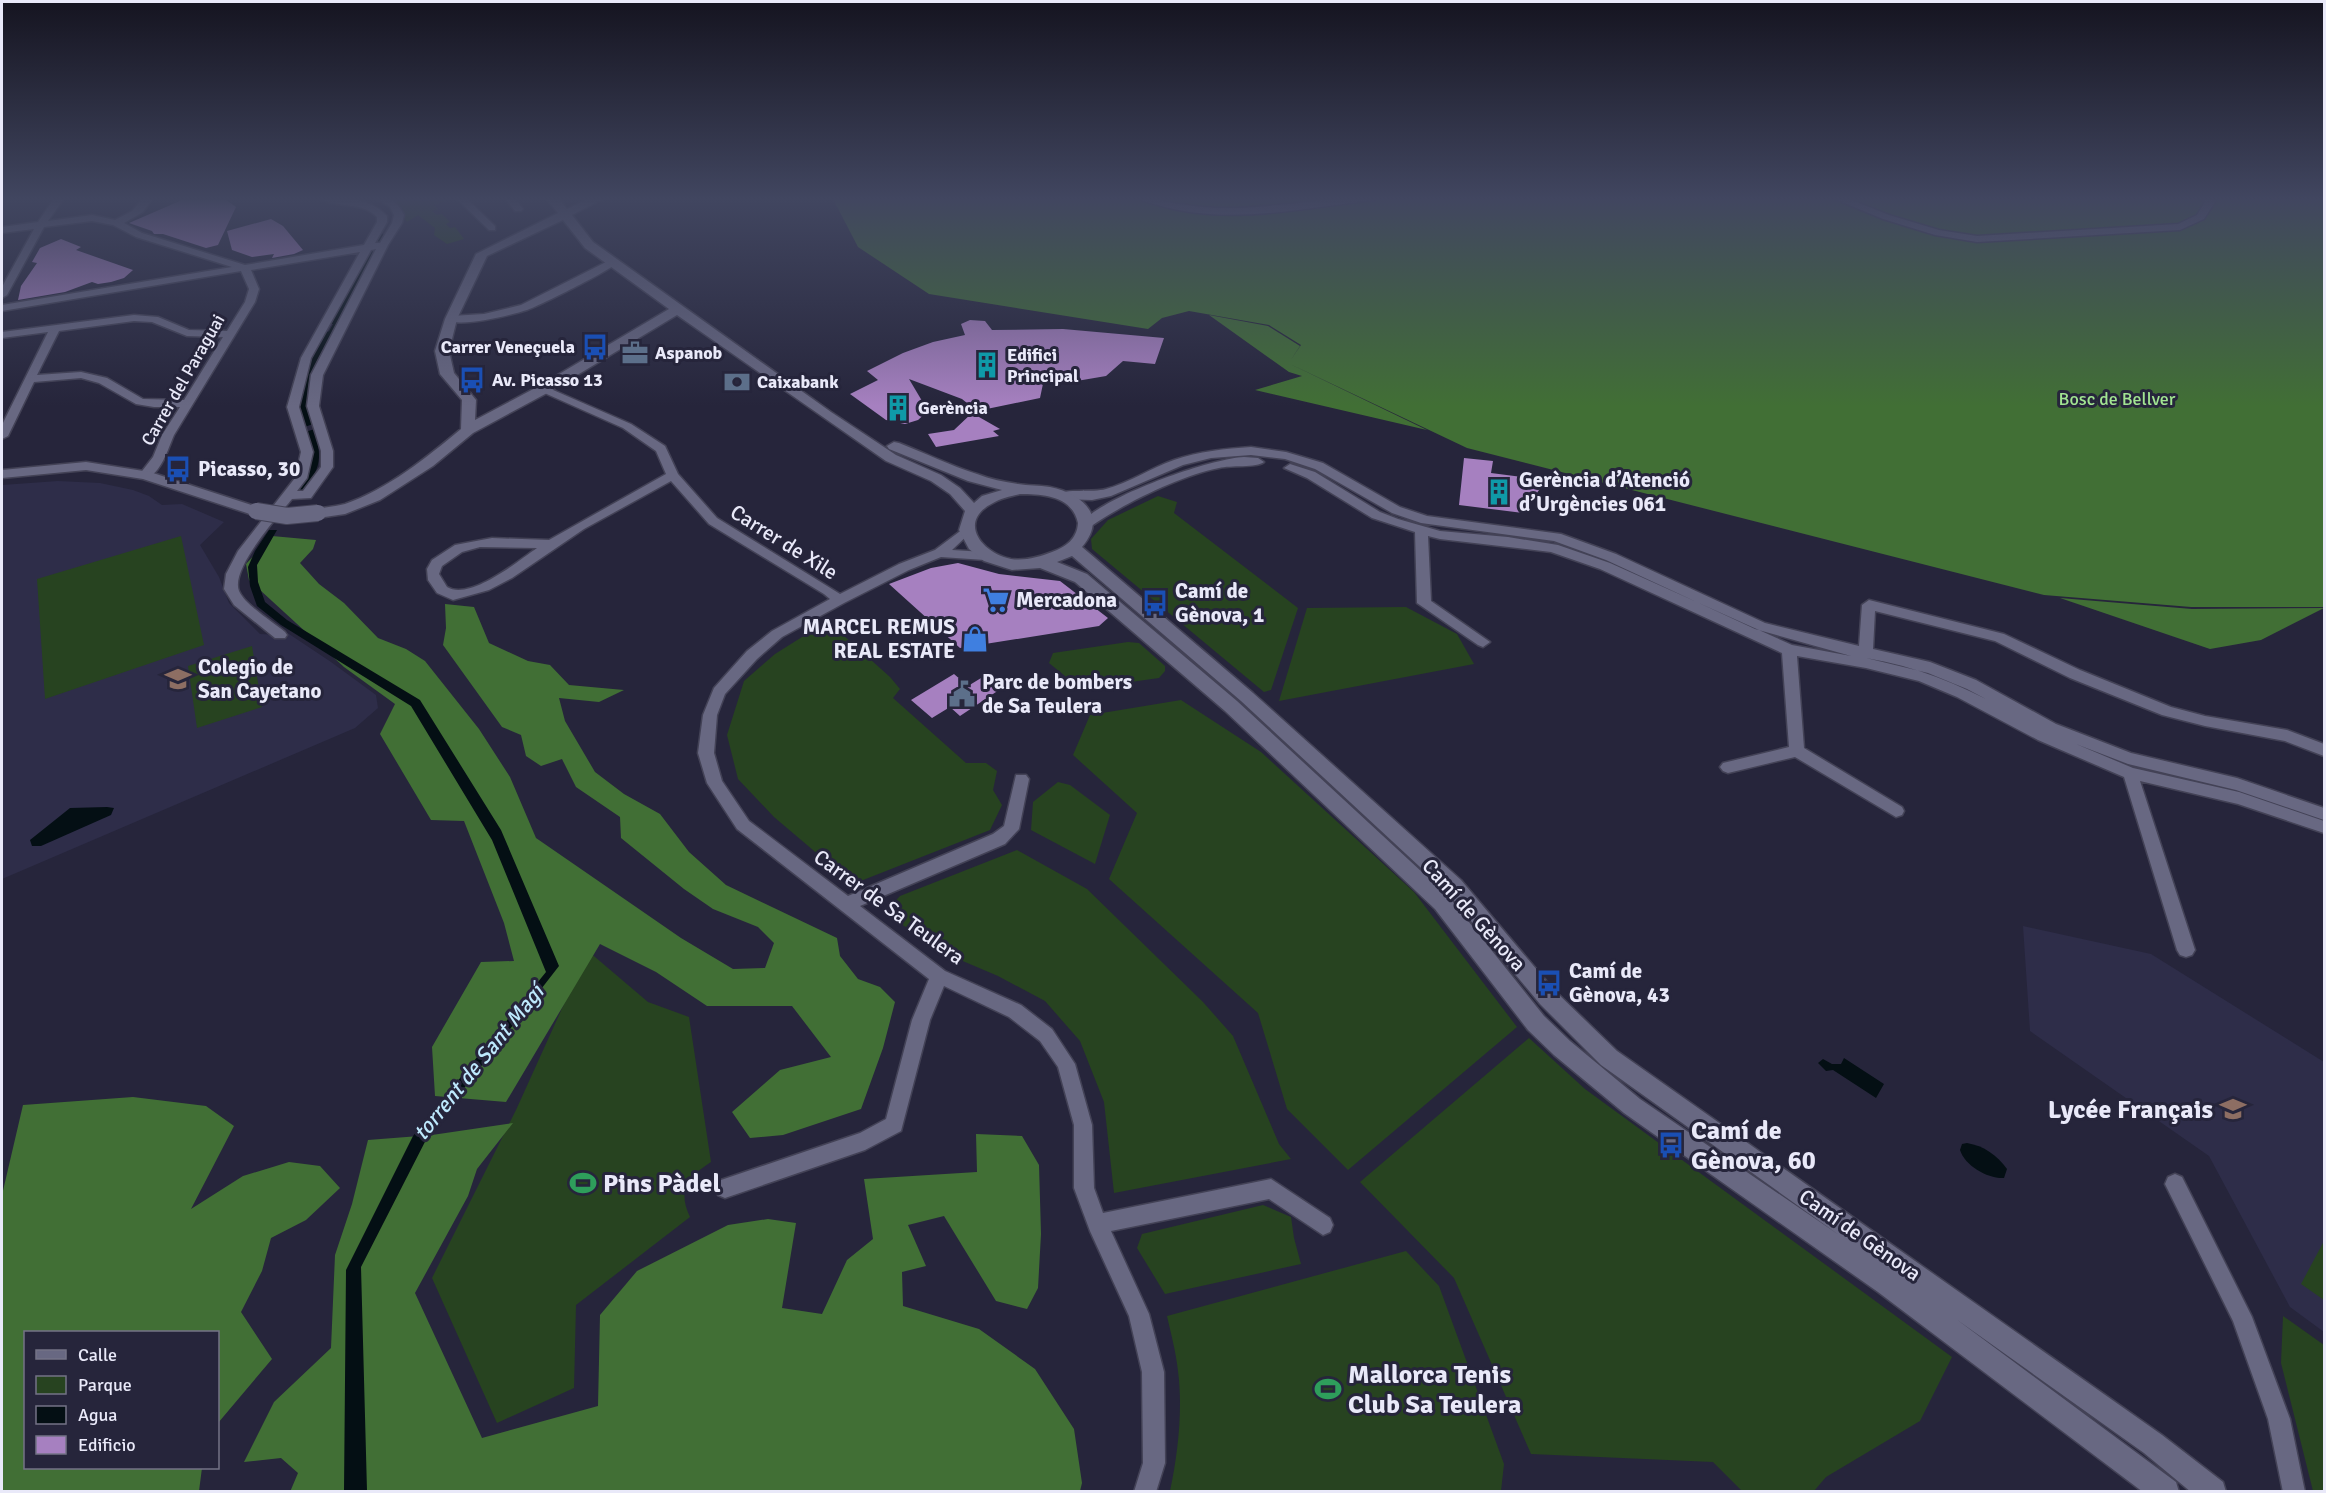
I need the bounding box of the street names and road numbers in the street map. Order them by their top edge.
street label: Carrer del Paraguai [136,310,230,450]
street label: Carrer de Xile [725,499,843,585]
street label: Carrer de Sa Teulera [809,844,969,970]
street label: Camí de Gènova [1417,853,1531,977]
street label: Camí de Gènova [1794,1183,1926,1287]

